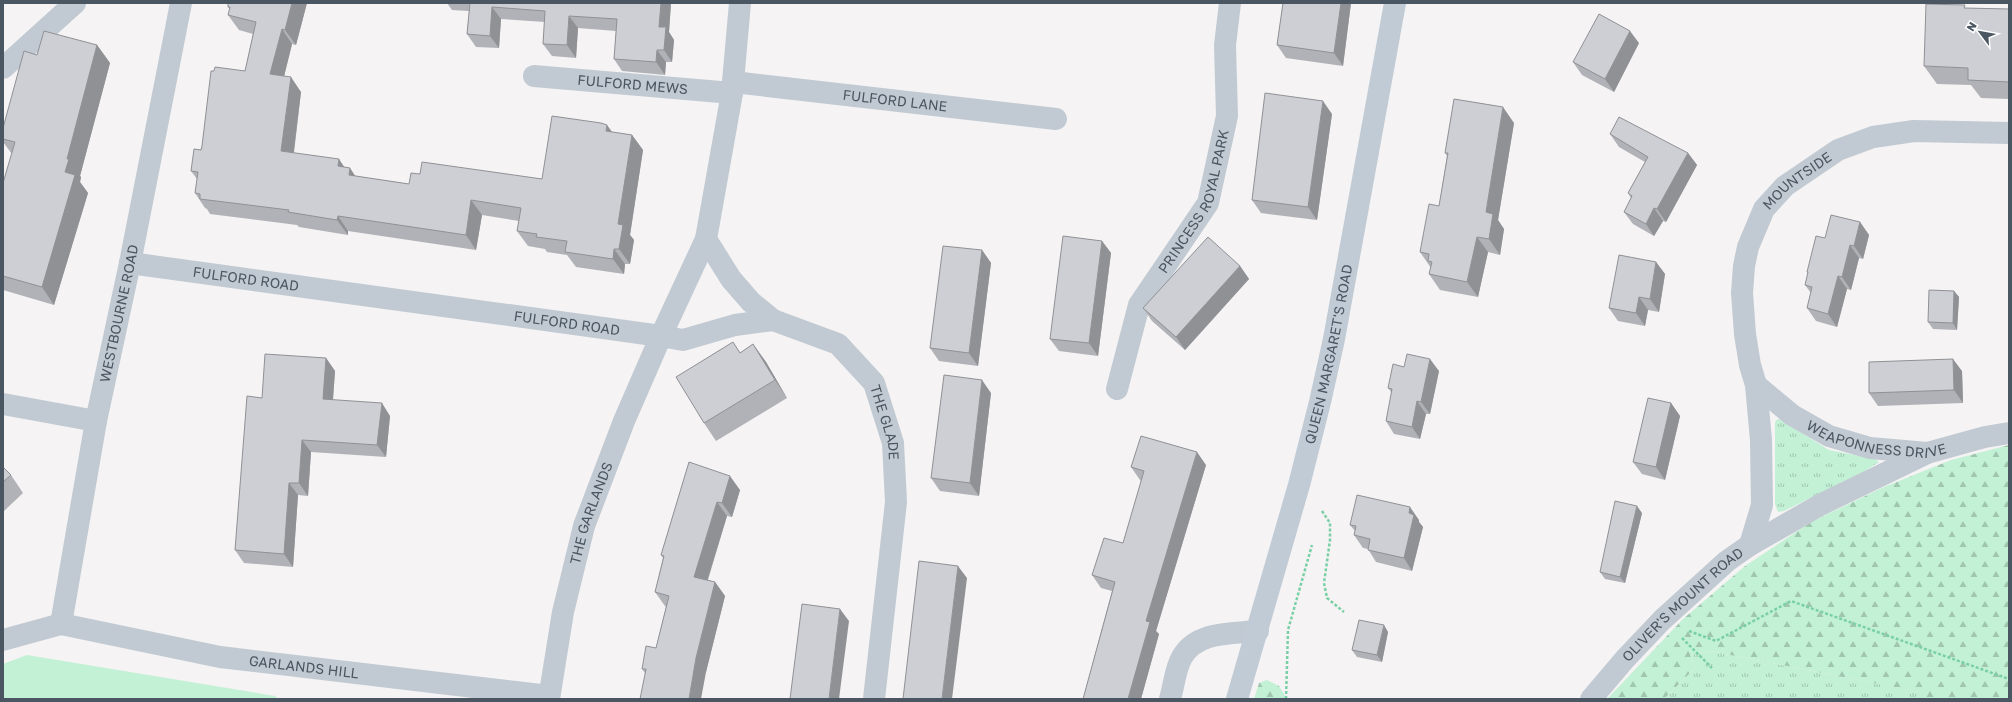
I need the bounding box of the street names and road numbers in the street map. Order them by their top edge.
street label: FULFORD MEWS [577,71,689,97]
street label: FULFORD LANE [842,86,948,114]
street label: PRINCESS ROYAL PARK [1154,128,1232,276]
street label: MOUNTSIDE [1759,148,1835,213]
street label: WESTBOURNE ROAD [96,243,141,384]
street label: FULFORD ROAD [192,263,300,294]
street label: QUEEN MARGARET'S ROAD [1301,263,1355,446]
street label: FULFORD ROAD [513,307,621,338]
street label: THE GLADE [867,383,903,460]
street label: WEAPONNESS DRIVE [1804,416,1948,461]
street label: THE GARLANDS [566,459,616,566]
street label: OLIVER'S MOUNT ROAD [1618,543,1746,665]
street label: GARLANDS HILL [248,652,360,681]

